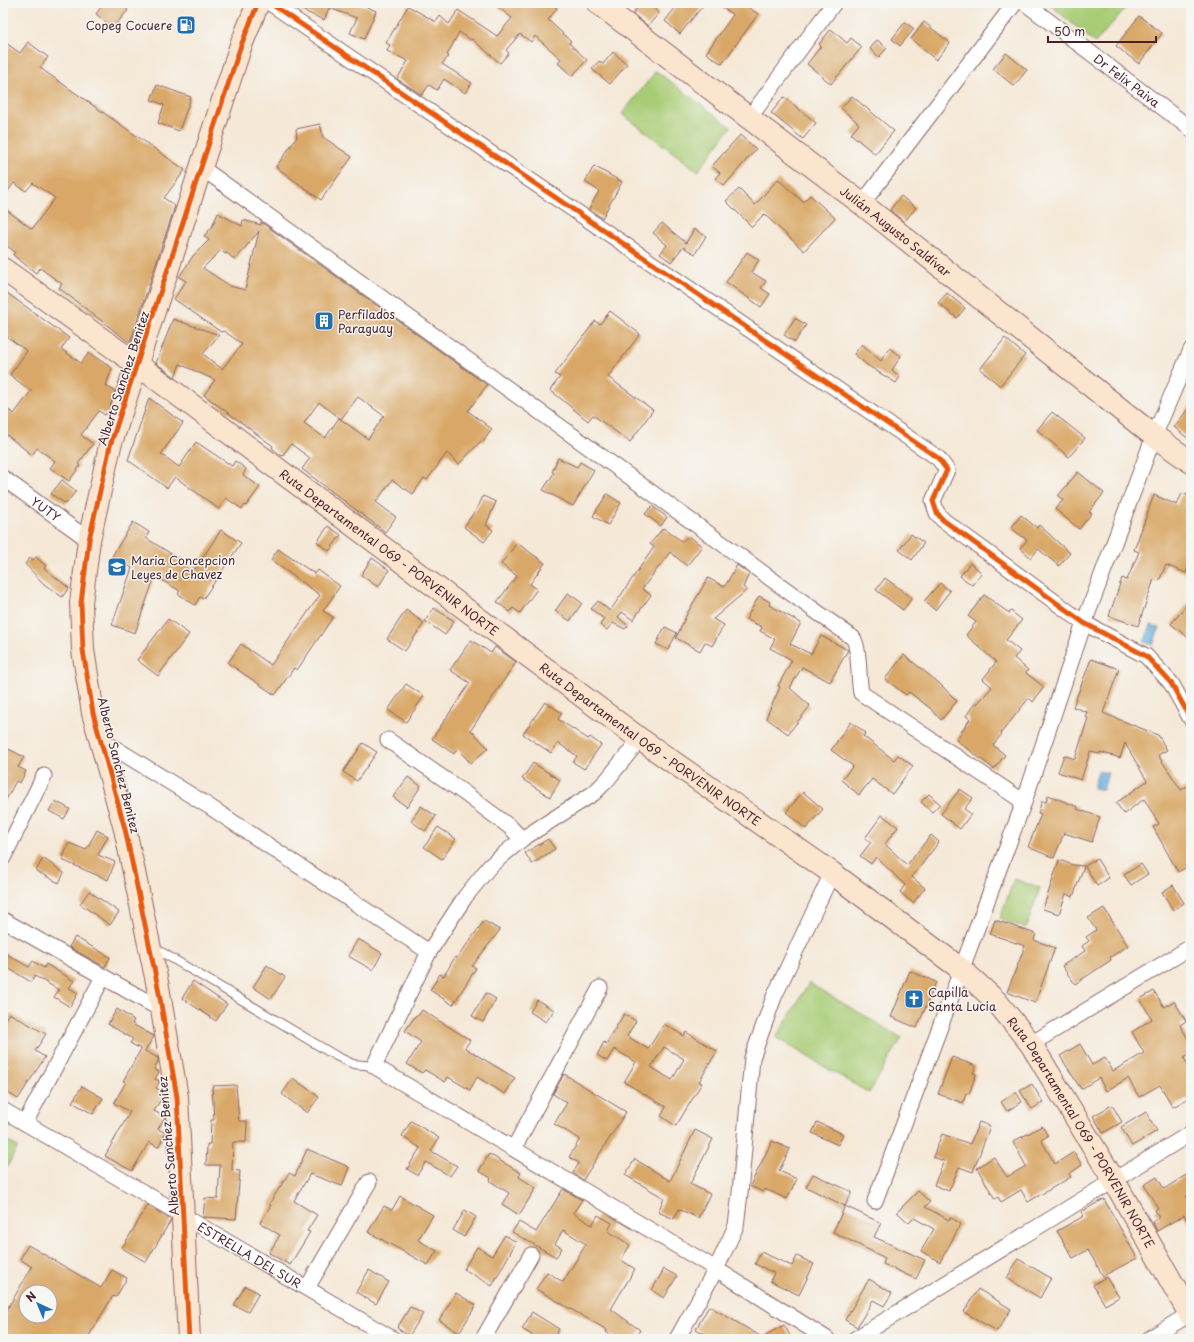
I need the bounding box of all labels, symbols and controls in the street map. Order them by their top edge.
fuel station icon: Copeg Cocuere [175,14,197,36]
place label: Copeg Cocuere [86,16,172,34]
scale bar [1048,18,1156,44]
text: 50 m [1054,22,1085,40]
street label: Dr Felix Paiva [1090,49,1164,112]
street label: Julián Augusto Saldívar [836,182,955,281]
place label: Perfilados Paraguay [338,305,396,337]
street label: Alberto Sanchez Benitez [93,308,153,447]
building icon: Perfilados Paraguay [313,310,335,332]
street label: Ruta Departamental 069 - PORVENIR NORTE [276,465,503,640]
street label: YUTY [27,492,65,526]
place label: Maria Concepcion Leyes de Chavez [131,551,235,583]
school or university icon: Maria Concepcion Leyes de Chavez [106,556,128,578]
street label: Ruta Departamental 069 - PORVENIR NORTE [536,658,765,830]
street label: Alberto Sanchez Benitez [93,695,145,835]
place label: Capilla Santa Lucia [928,983,997,1015]
church icon: Capilla Santa Lucia [903,988,925,1010]
street label: Ruta Departamental 069 - PORVENIR NORTE [1003,1013,1160,1251]
street label: Alberto Sanchez Benitez [153,1075,183,1217]
street label: ESTRELLA DEL SUR [194,1217,305,1293]
north arrow [18,1284,58,1324]
text: N [22,1287,40,1306]

